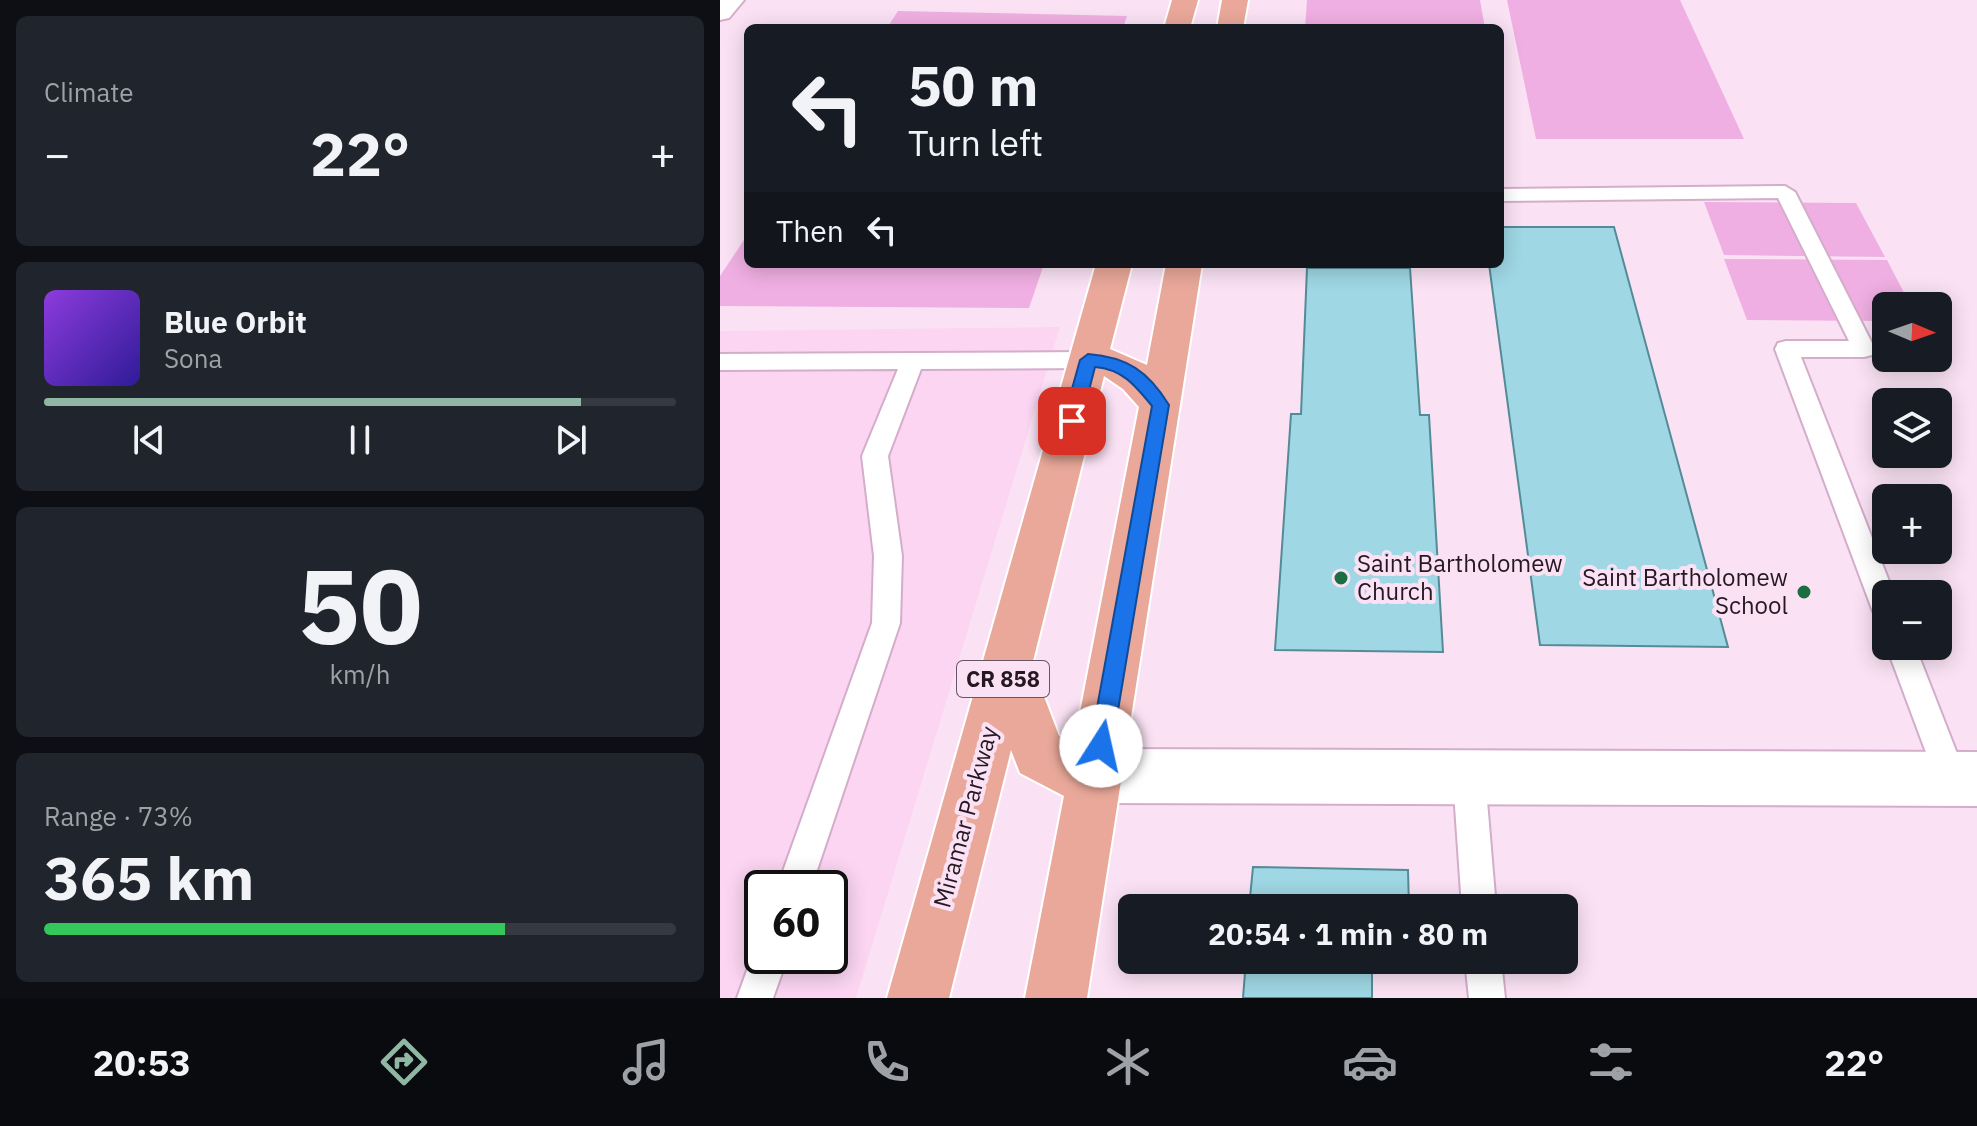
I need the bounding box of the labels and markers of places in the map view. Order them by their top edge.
pin [1038,387,1106,455]
place label: Saint Bartholomew Church [1357,547,1563,607]
place label: Saint Bartholomew School [1582,561,1788,621]
marker: Saint Bartholomew Church [1332,569,1350,587]
marker: Saint Bartholomew School [1795,583,1813,601]

